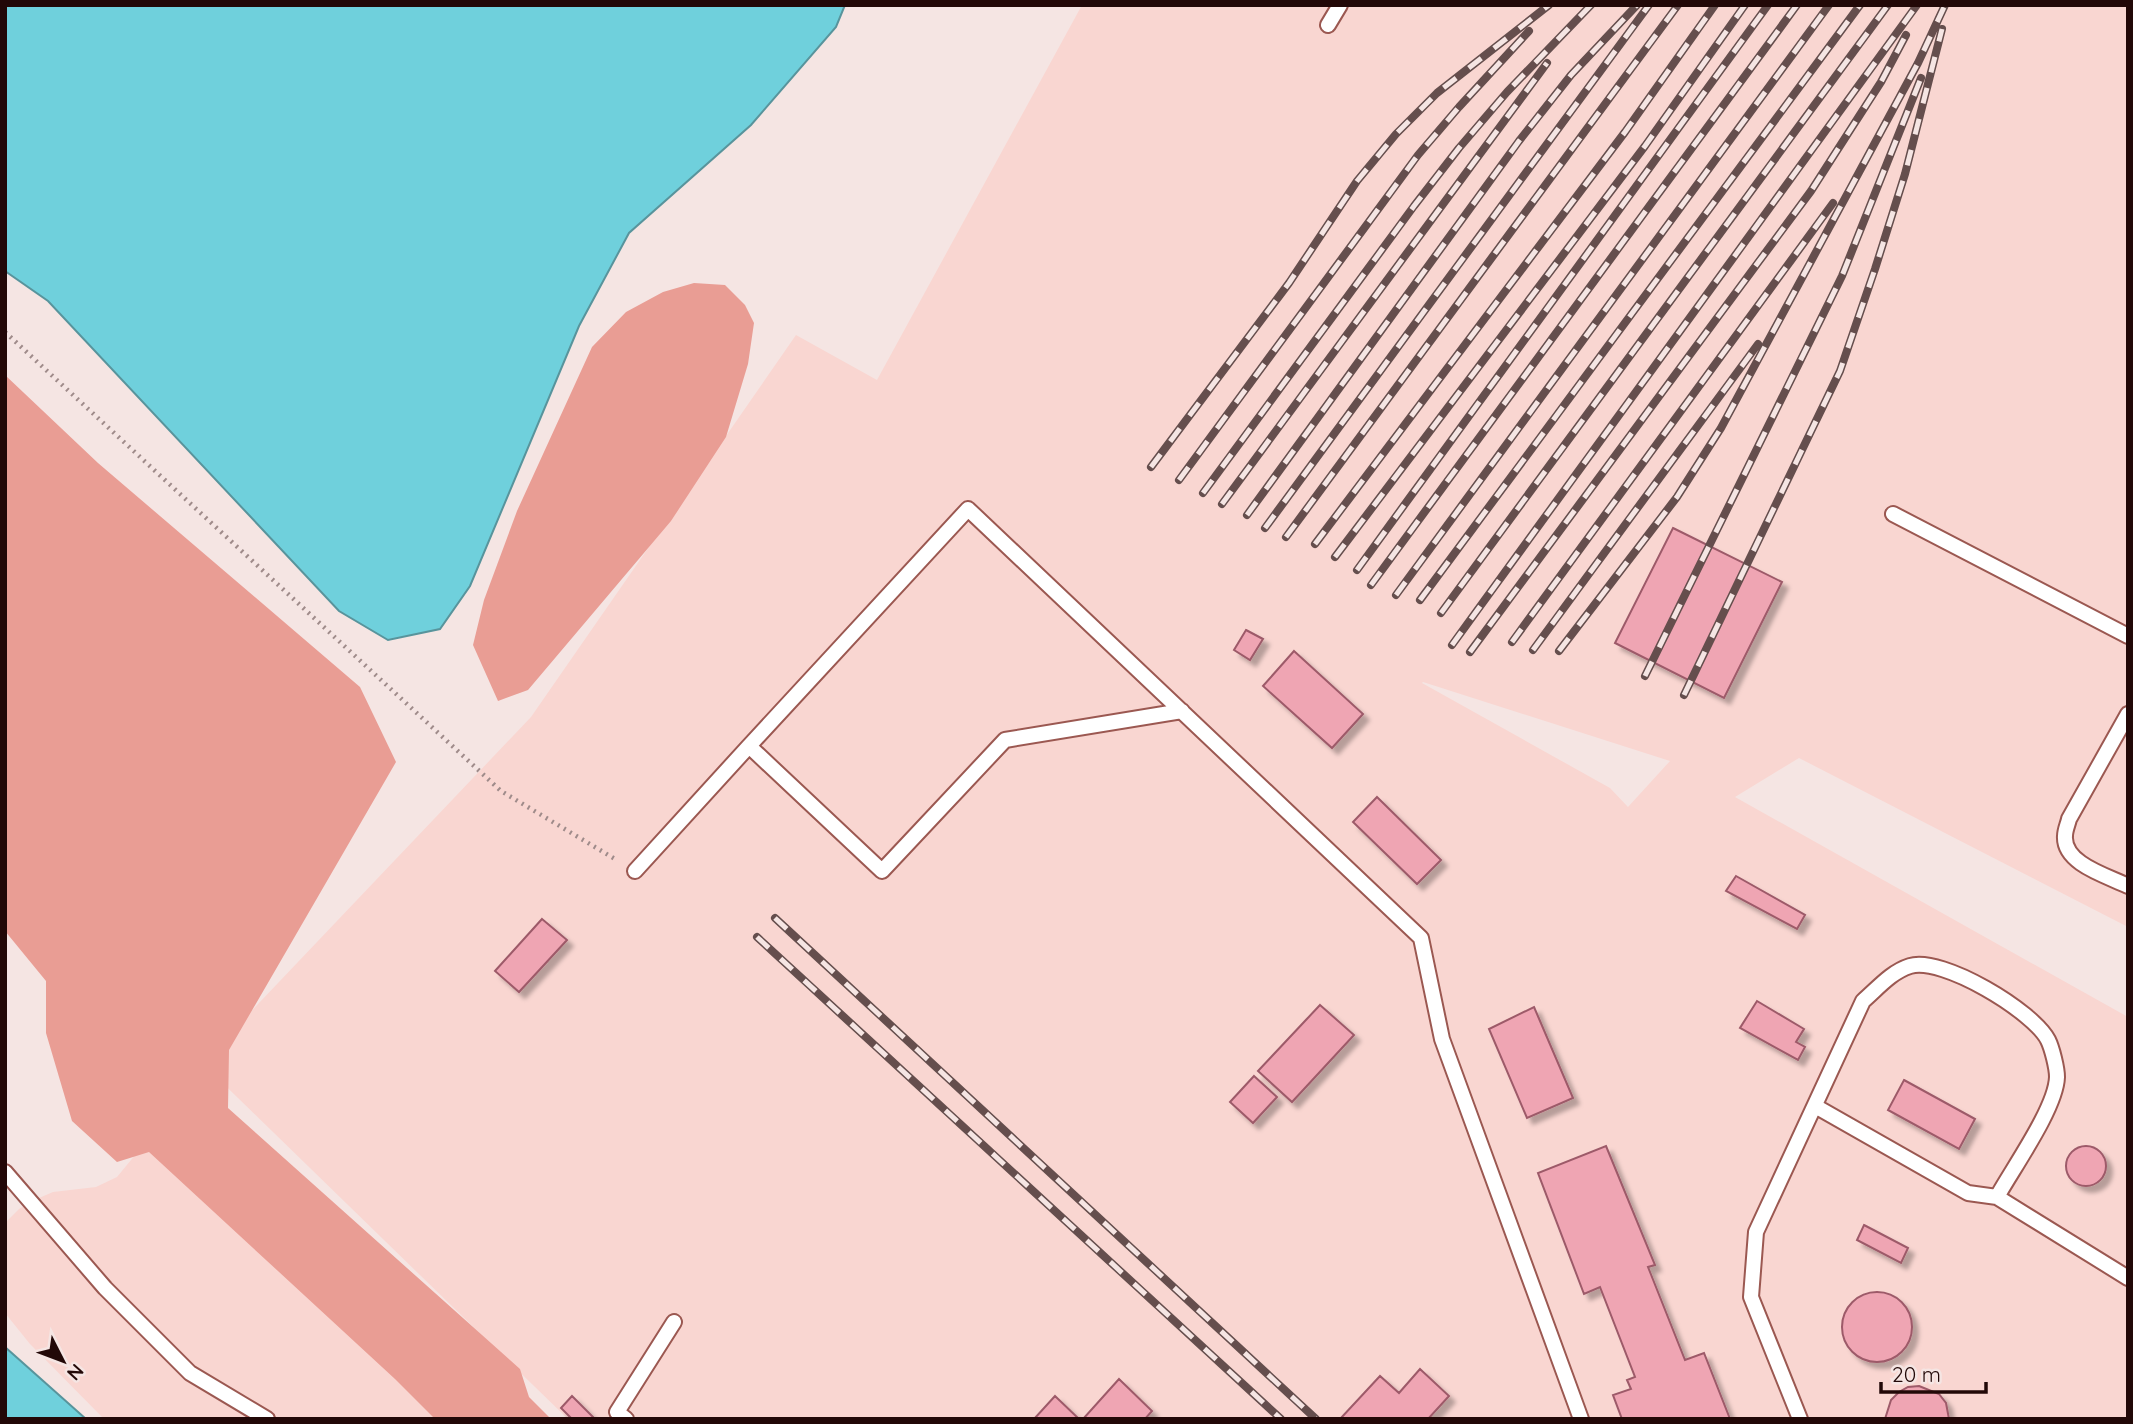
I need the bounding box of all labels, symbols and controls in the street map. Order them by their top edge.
north arrow [28,1326,98,1396]
scale bar [1881,1350,1986,1394]
text: N [62,1359,89,1386]
text: 20 m [1892,1361,1941,1387]

